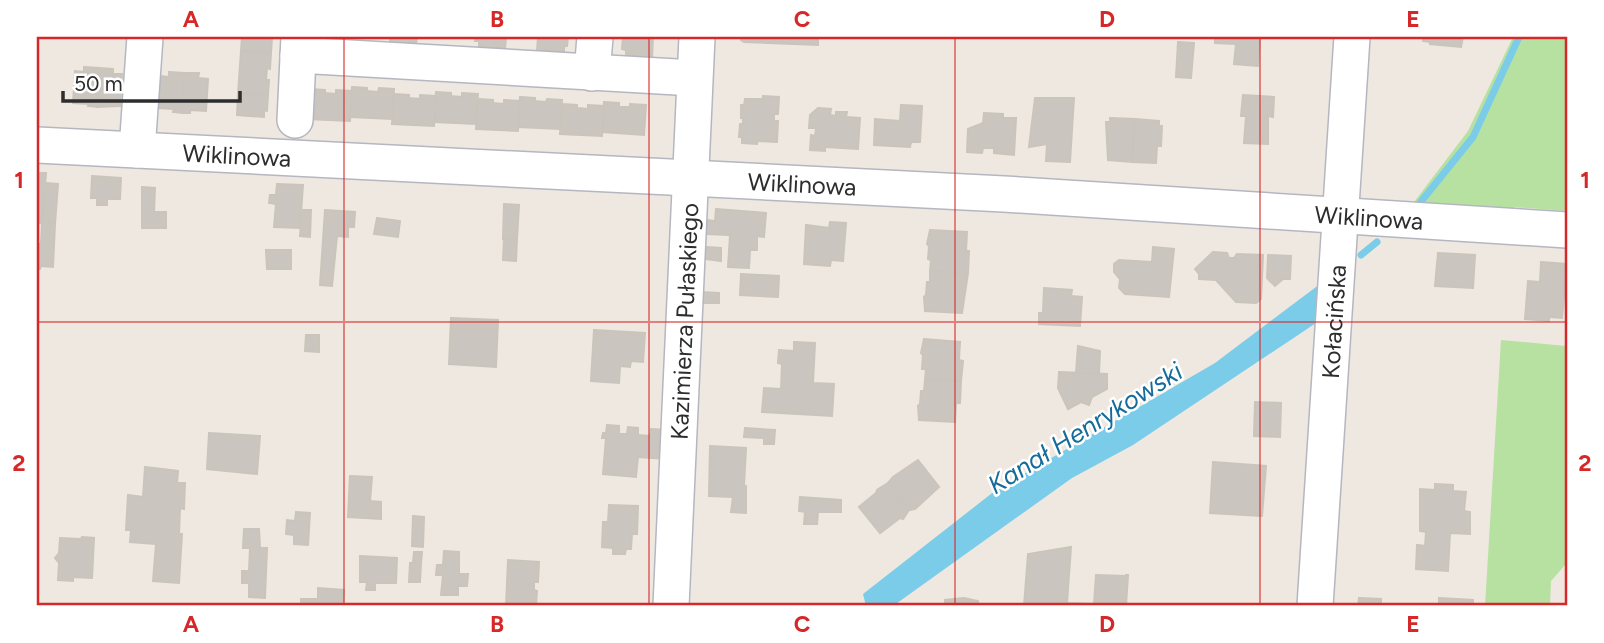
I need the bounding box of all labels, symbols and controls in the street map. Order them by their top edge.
text: A [183,5,200,33]
text: B [490,5,504,33]
text: C [794,5,811,33]
text: D [1099,5,1115,33]
text: E [1406,5,1420,33]
scale bar [63,60,240,104]
text: 50 m [74,71,123,96]
street label: Wiklinowa [182,138,292,172]
text: 1 [14,166,24,194]
text: 1 [1580,166,1590,194]
street label: Wiklinowa [747,167,857,201]
street label: Wiklinowa [1314,199,1424,235]
street label: Kazimierza Pułaskiego [664,202,704,440]
street label: Kołacińska [1315,264,1352,380]
water label: Kanał Henrykowski [982,355,1189,501]
text: 2 [12,449,26,477]
text: 2 [1578,449,1592,477]
text: A [183,610,200,638]
text: B [490,610,504,638]
text: C [794,610,811,638]
text: D [1099,610,1115,638]
text: E [1406,610,1420,638]

